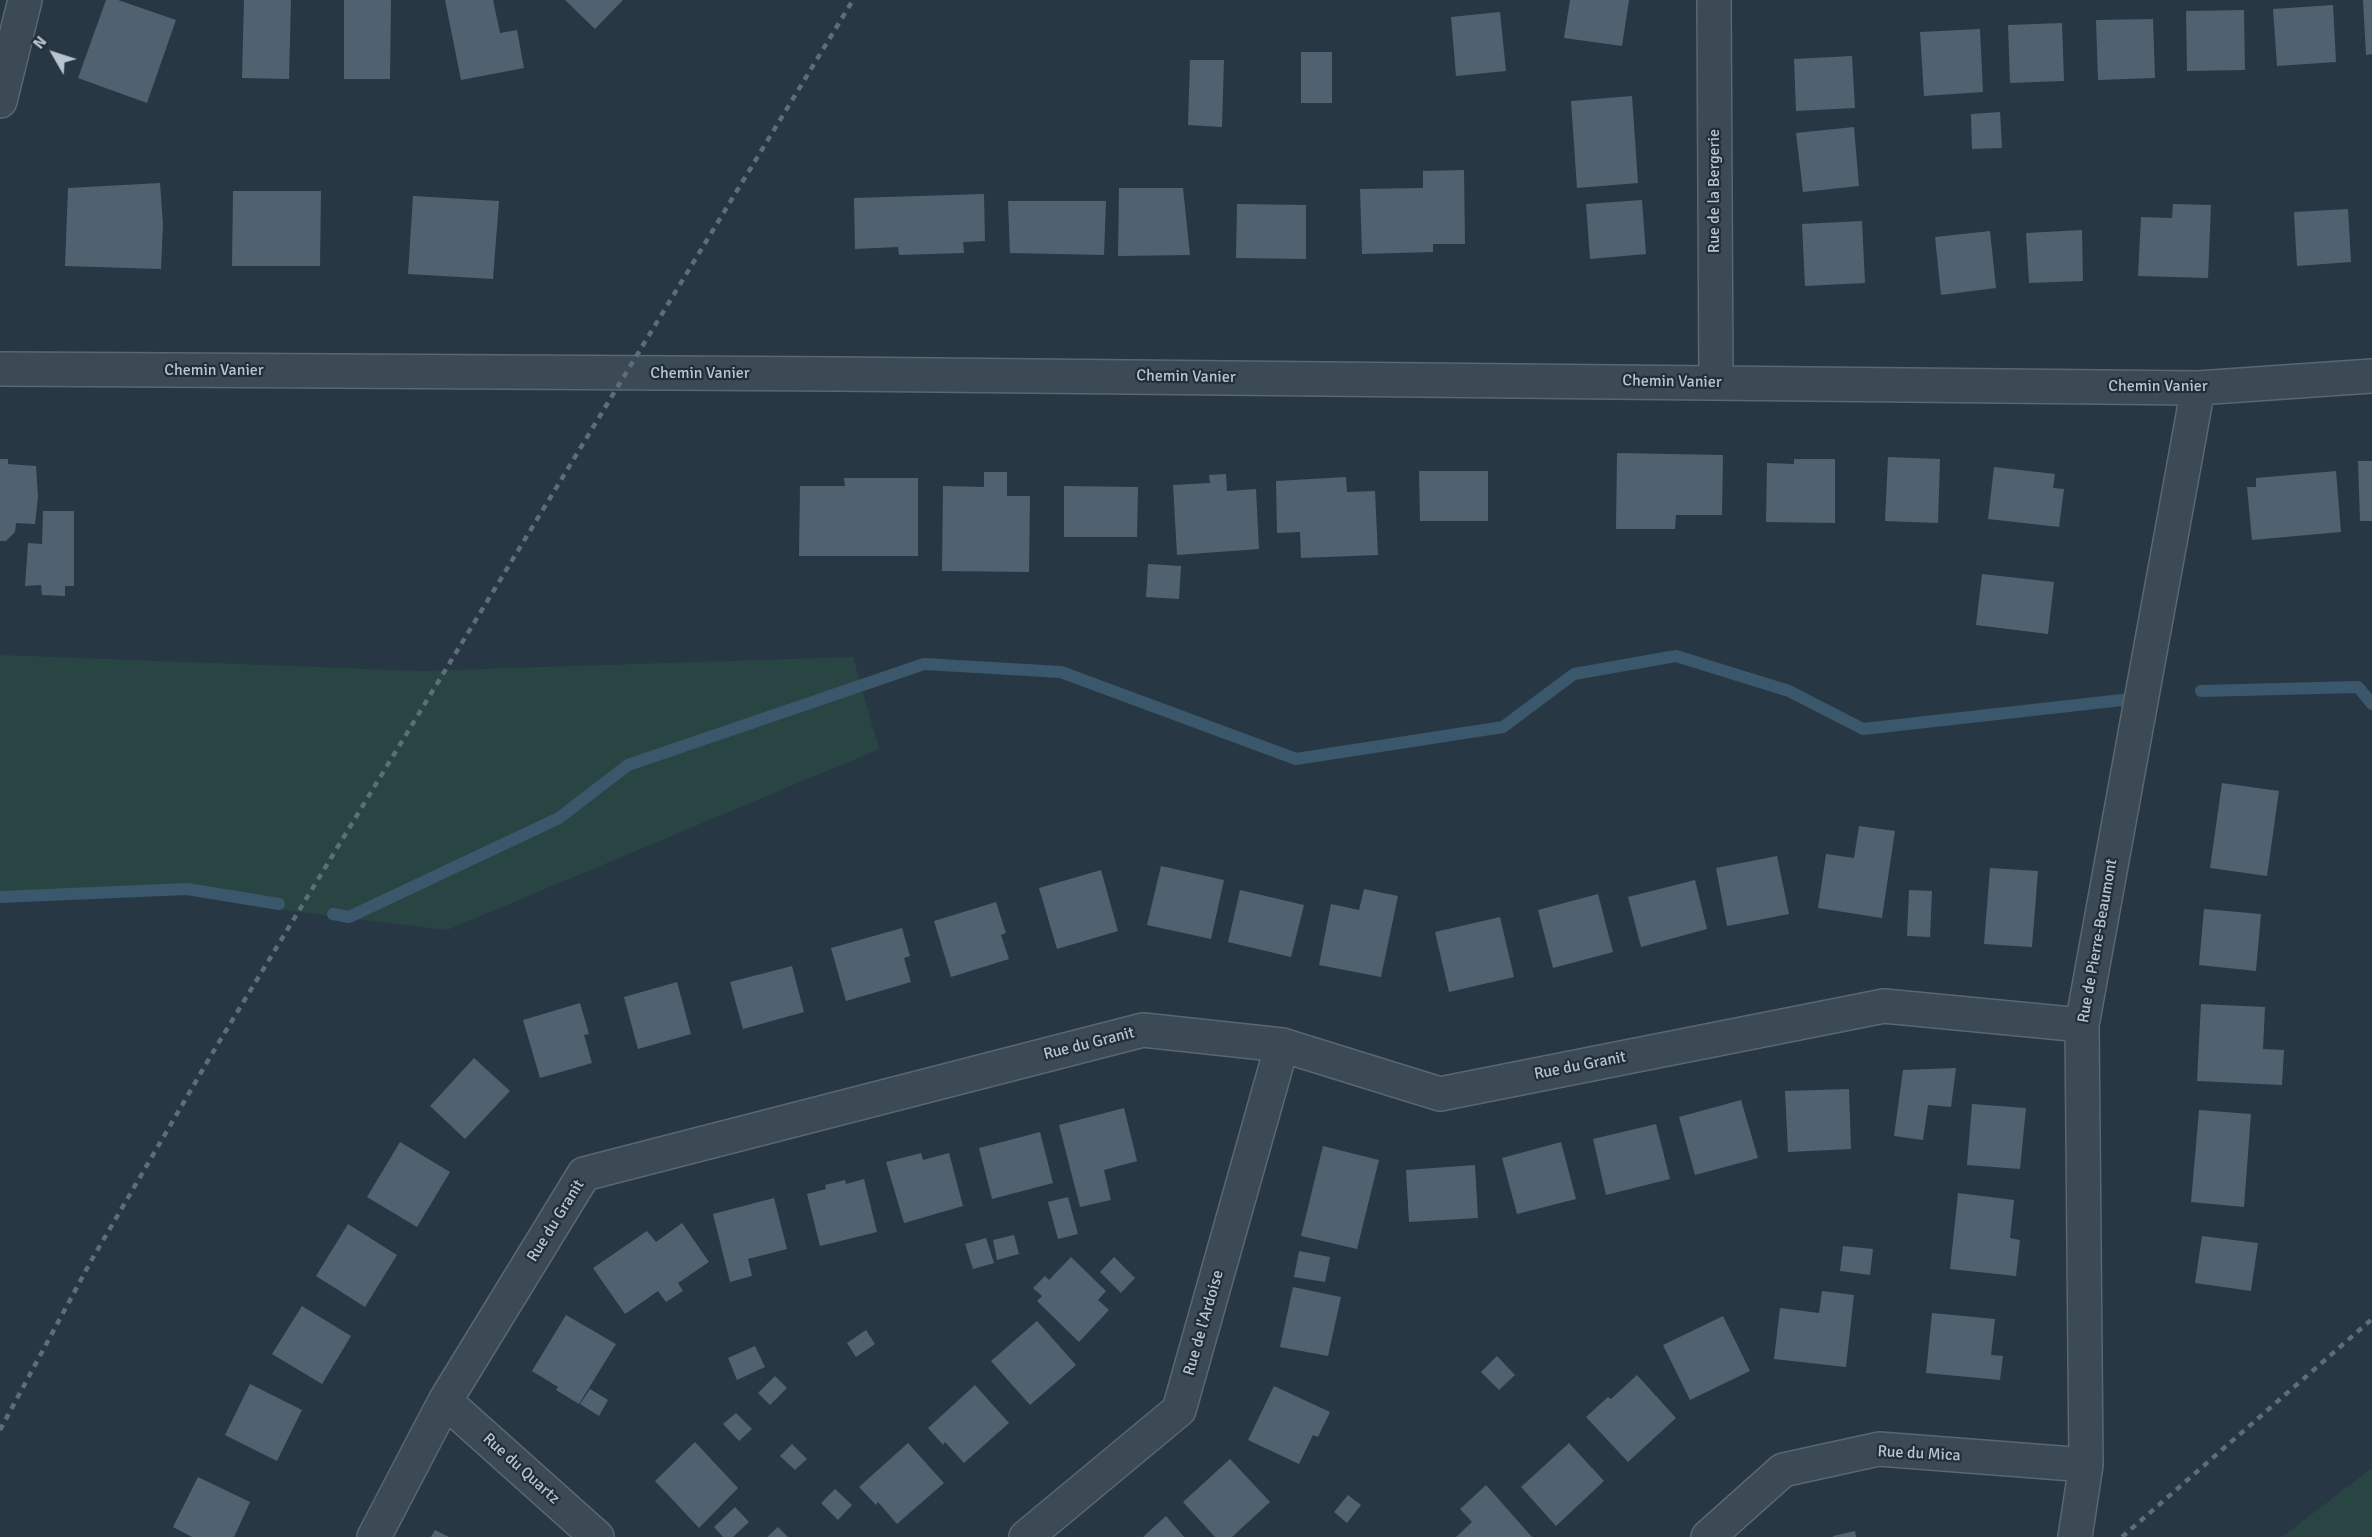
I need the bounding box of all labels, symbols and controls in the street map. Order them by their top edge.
north arrow [24,24,84,84]
text: N [29,32,51,53]
street label: Rue de la Bergerie [1705,129,1725,253]
street label: Chemin Vanier [164,361,264,381]
street label: Chemin Vanier [650,364,750,384]
street label: Chemin Vanier [1136,367,1236,387]
street label: Chemin Vanier [1622,372,1722,392]
street label: Chemin Vanier [2108,377,2208,397]
street label: Rue de Pierre-Beaumont [2074,858,2122,1024]
street label: Rue du Granit [1042,1023,1136,1065]
street label: Rue du Granit [1533,1048,1627,1084]
street label: Rue du Granit [523,1176,589,1266]
street label: Rue de l'Ardoise [1180,1268,1228,1378]
street label: Rue du Quartz [479,1430,563,1508]
street label: Rue du Mica [1877,1442,1961,1466]

